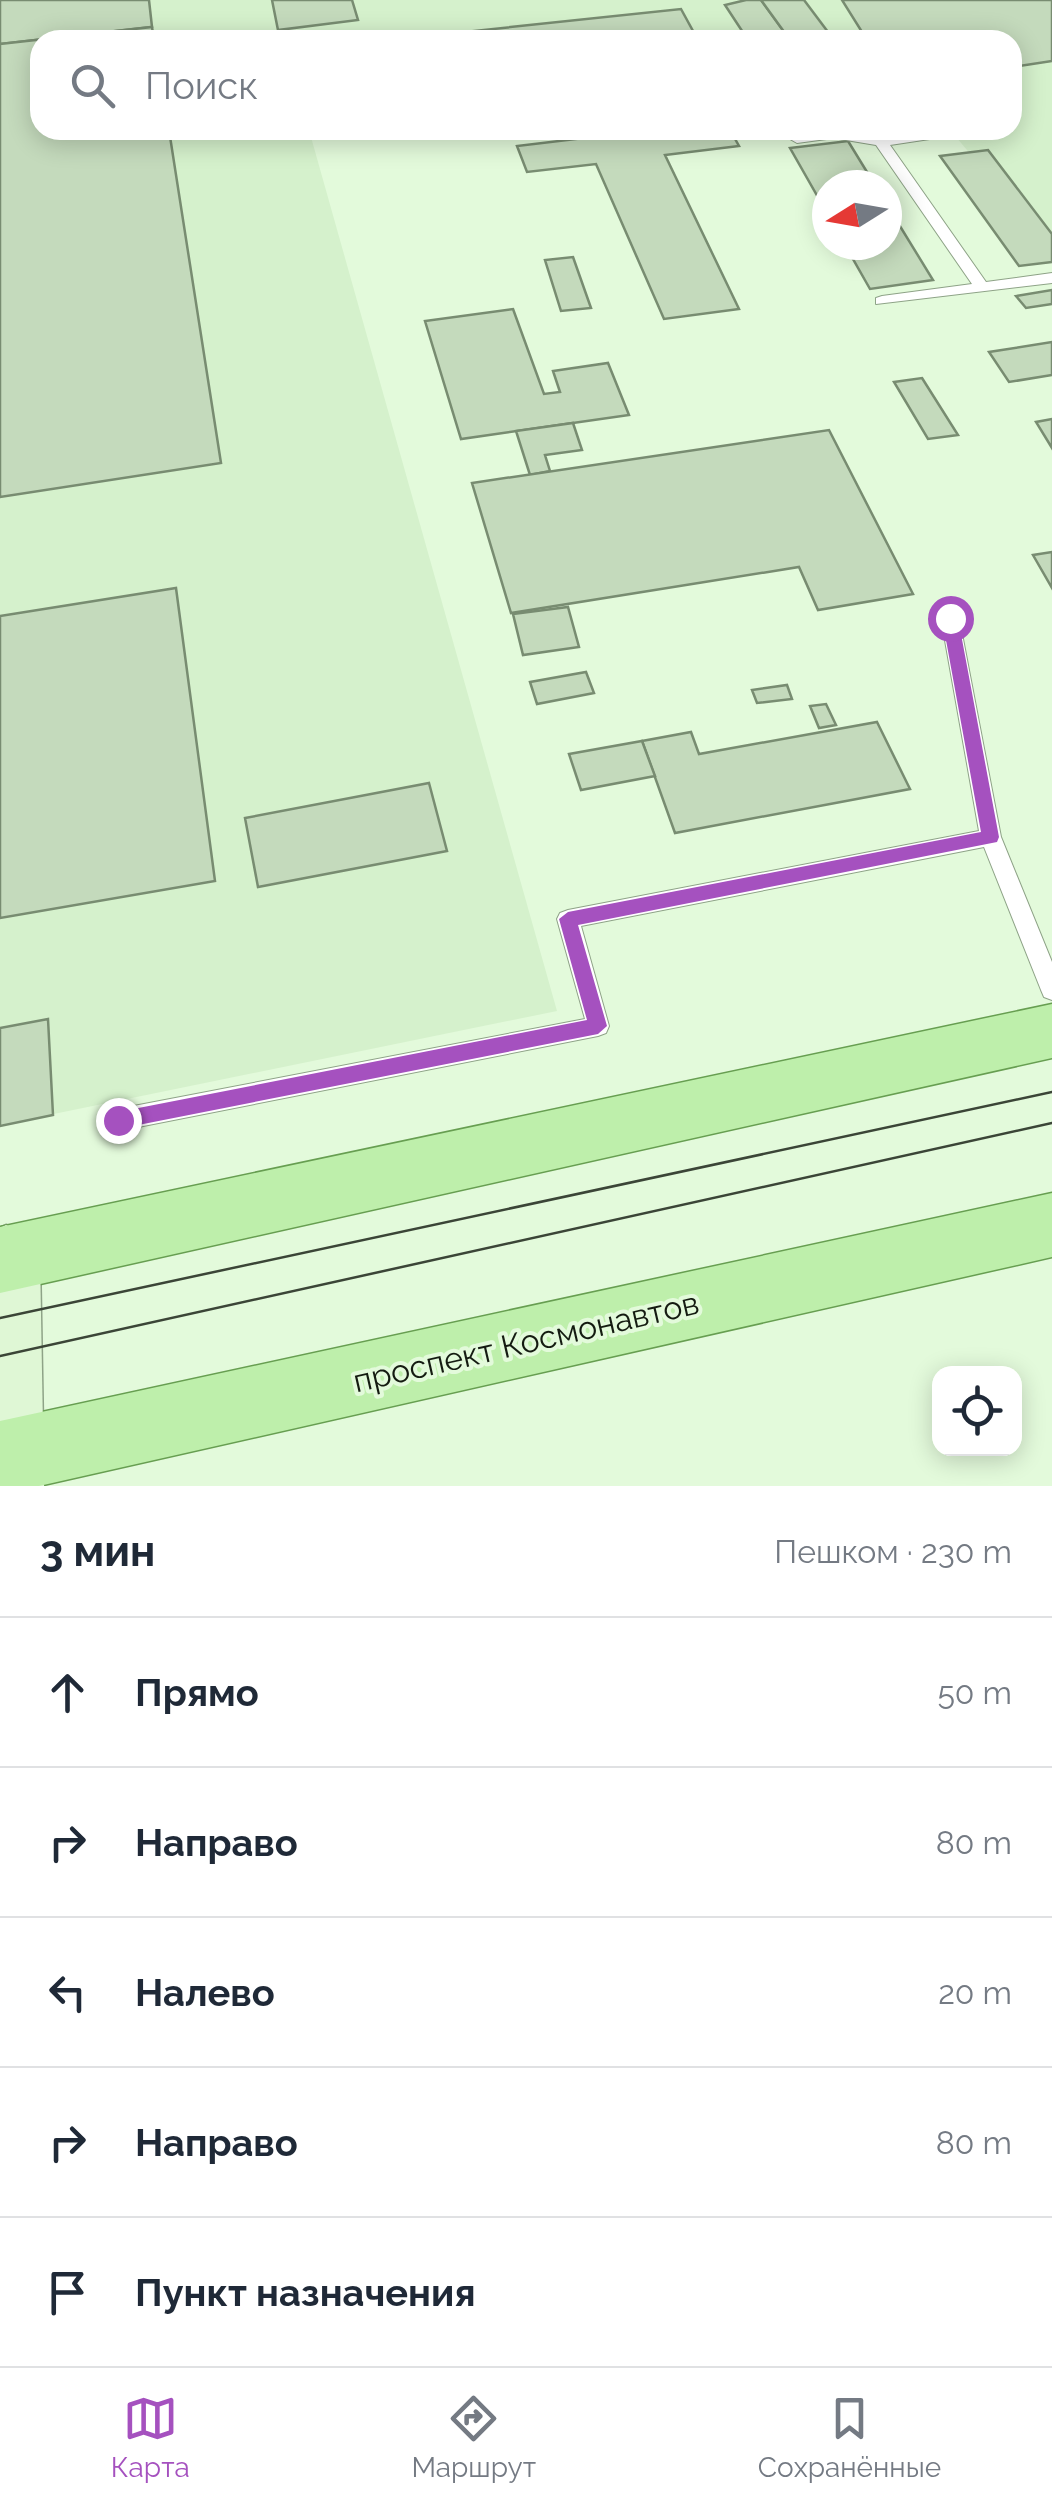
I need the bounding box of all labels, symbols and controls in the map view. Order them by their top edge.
search box [30,30,1022,140]
icon: search [65,58,120,113]
text: Поиск [145,63,258,108]
north arrow [812,170,902,260]
route start [928,596,974,642]
route end [96,1098,142,1144]
street label: проспект Космонавтов [349,1284,702,1399]
map controls [932,1366,1022,1456]
button: locate [932,1366,1022,1456]
text: 3 мин [40,1527,155,1576]
text: Пешком · 230 m [774,1533,1012,1570]
icon: ahead [40,1665,95,1720]
text: Прямо [135,1670,259,1715]
text: 50 m [937,1674,1012,1711]
icon: right [40,1815,95,1870]
text: Направо [135,1820,298,1865]
text: 80 m [936,1824,1012,1861]
icon: left [40,1965,95,2020]
text: Налево [135,1970,275,2015]
text: 20 m [938,1974,1012,2011]
icon: right [40,2115,95,2170]
text: Направо [135,2120,298,2165]
text: 80 m [936,2124,1012,2161]
icon: arrive [40,2265,95,2320]
text: Пункт назначения [135,2270,476,2315]
tab: Карта [111,2391,190,2484]
tab: Маршрут [411,2391,536,2484]
tab: Сохранённые [758,2391,941,2484]

